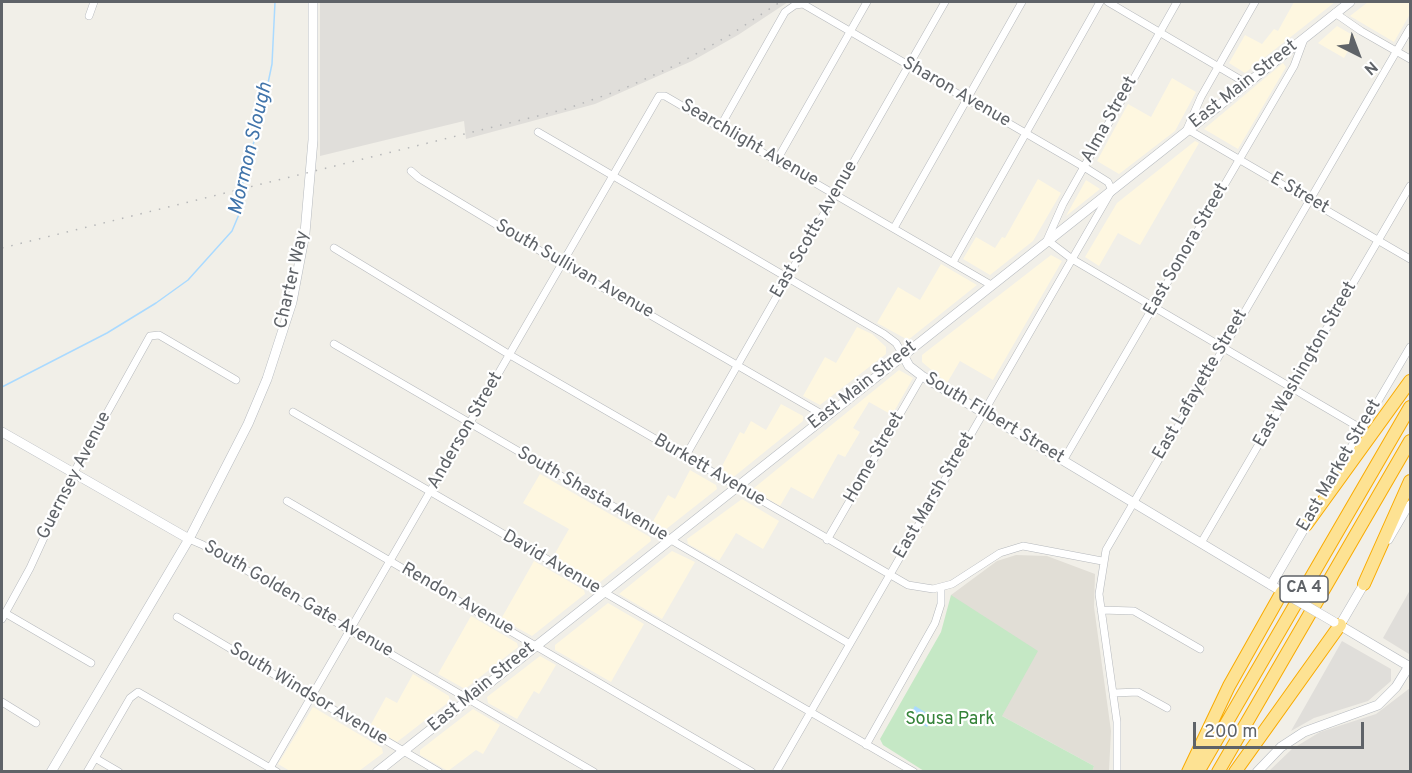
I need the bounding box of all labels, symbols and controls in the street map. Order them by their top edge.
north arrow [1328,24,1388,84]
street label: East Main Street [1186,36,1302,134]
street label: Sharon Avenue [898,53,1014,133]
text: N [1359,56,1381,79]
street label: Alma Street [1077,73,1143,167]
water label: Mormon Slough [225,80,279,218]
street label: Searchlight Avenue [676,96,822,192]
street label: East Scotts Avenue [767,158,863,302]
street label: E Street [1266,169,1332,219]
street label: East Sonora Street [1140,180,1234,320]
street label: South Sullivan Avenue [491,216,657,324]
street label: Charter Way [271,229,315,331]
street label: East Washington Street [1250,278,1362,452]
street label: East Lafayette Street [1149,306,1253,464]
street label: East Main Street [805,337,921,435]
street label: Anderson Street [424,369,508,493]
street label: South Filbert Street [920,369,1068,469]
street label: East Market Street [1293,396,1387,536]
street label: Guernsey Avenue [33,408,117,544]
street label: Home Street [840,409,910,507]
street label: East Marsh Street [890,429,980,563]
street label: Burkett Avenue [649,430,769,512]
street label: South Shasta Avenue [513,443,671,547]
street label: David Avenue [498,526,604,600]
street label: South Golden Gate Avenue [199,537,397,663]
street label: Rendon Avenue [397,559,517,641]
road number: CA 4 [1280,576,1328,602]
street label: East Main Street [424,638,540,738]
street label: South Windsor Avenue [225,639,391,751]
park label: Sousa Park [905,709,995,731]
scale bar [1196,710,1367,748]
text: 200 m [1204,721,1257,744]

